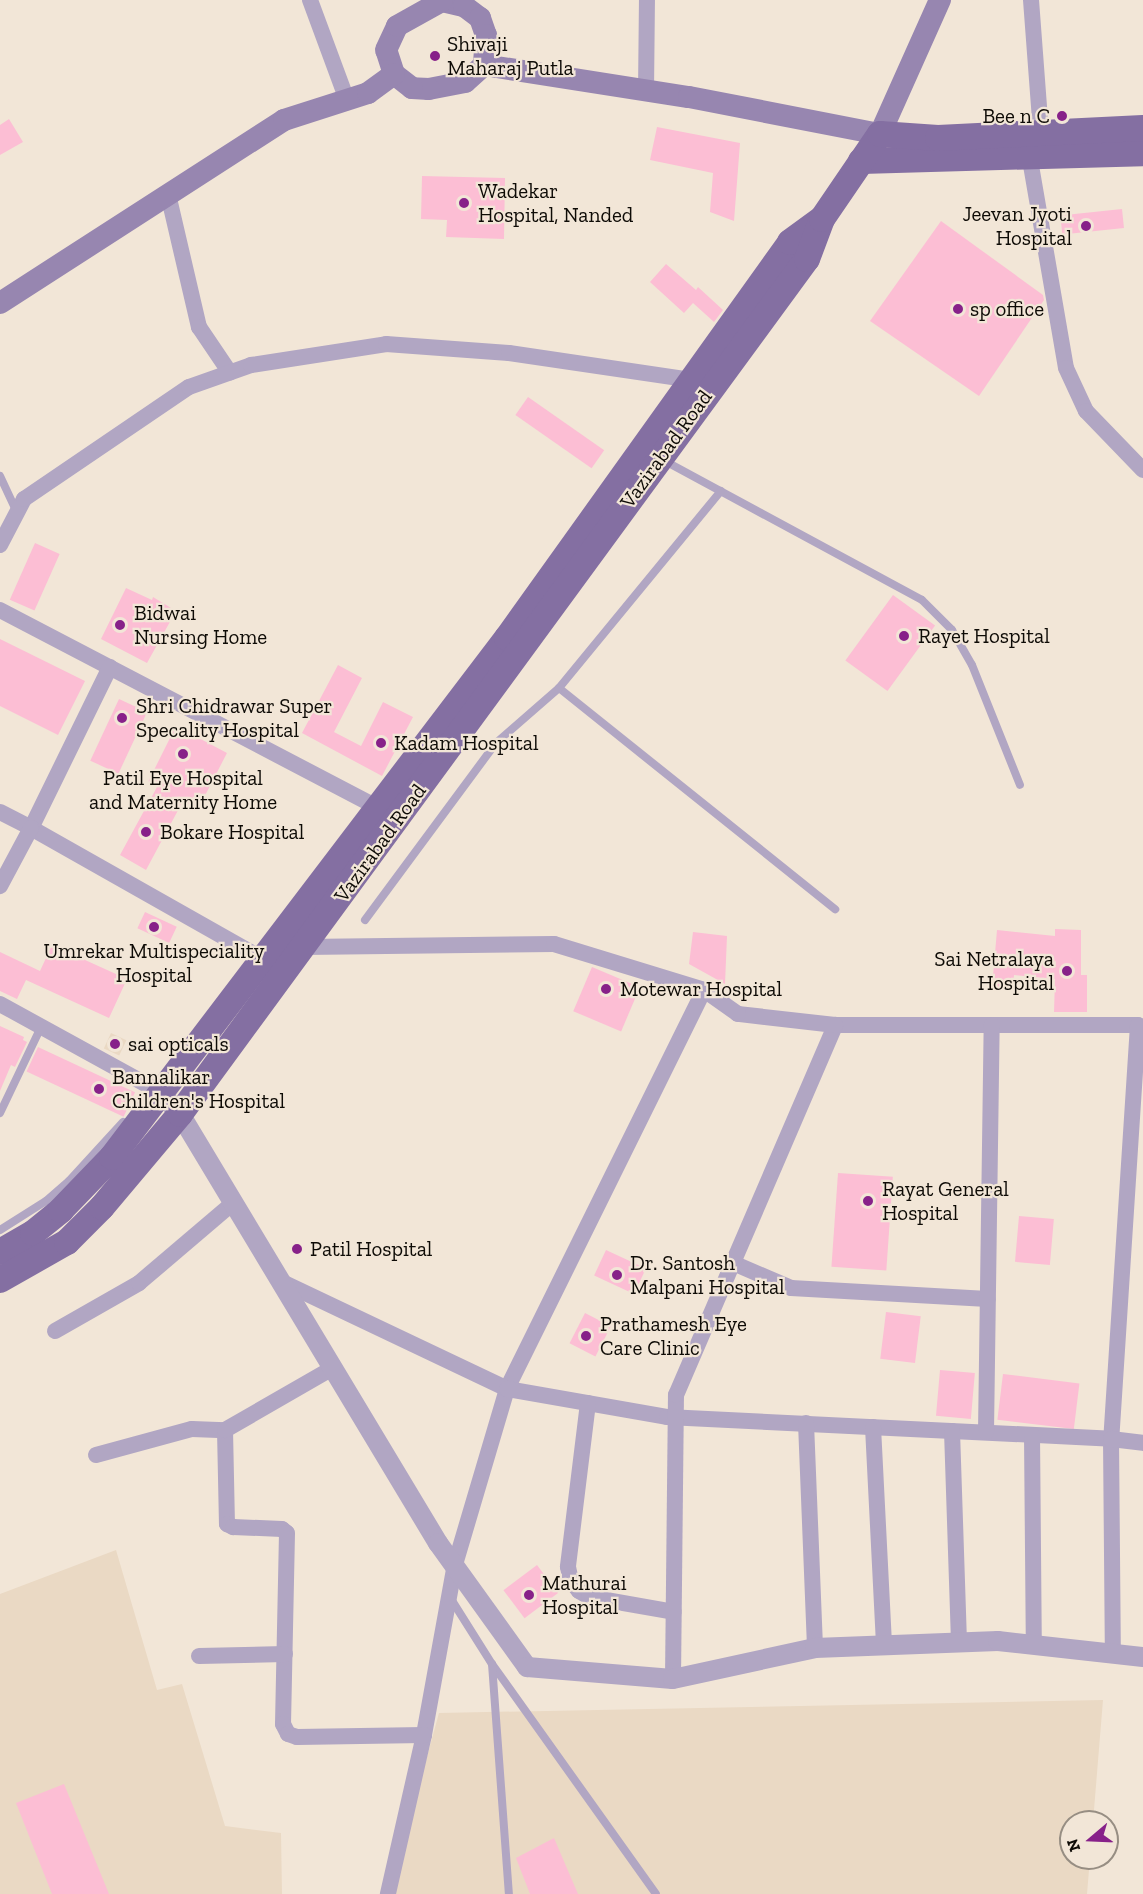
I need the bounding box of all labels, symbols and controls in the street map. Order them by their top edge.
place label: Shivaji Maharaj Putla [447,31,574,81]
marker: Shivaji Maharaj Putla [428,49,442,63]
place label: Bee n C [982,103,1050,129]
marker: Bee n C [1055,109,1069,123]
place label: Wadekar Hospital, Nanded [478,178,633,228]
marker: Wadekar Hospital, Nanded [455,194,473,212]
place label: Jeevan Jyoti Hospital [962,201,1072,251]
marker: Jeevan Jyoti Hospital [1077,217,1095,235]
place label: sp office [970,296,1044,322]
marker: sp office [951,302,965,316]
street label: Vazirabad Road [615,385,717,513]
place label: Bidwai Nursing Home [134,600,267,650]
marker: Bidwai Nursing Home [111,616,129,634]
place label: Rayet Hospital [918,623,1050,649]
marker: Rayet Hospital [895,627,913,645]
place label: Shri Chidrawar Super Specality Hospital [136,693,333,743]
marker: Shri Chidrawar Super Specality Hospital [113,709,131,727]
place label: Kadam Hospital [394,730,538,756]
marker: Kadam Hospital [372,734,390,752]
marker: Patil Eye Hospital and Maternity Home [174,745,192,763]
place label: Patil Eye Hospital and Maternity Home [89,765,277,815]
street label: Vazirabad Road [329,779,431,907]
place label: Bokare Hospital [160,819,304,845]
marker: Bokare Hospital [137,823,155,841]
marker: Umrekar Multispeciality Hospital [145,918,163,936]
place label: Umrekar Multispeciality Hospital [43,938,265,988]
place label: Sai Netralaya Hospital [934,946,1054,996]
marker: Sai Netralaya Hospital [1058,962,1076,980]
place label: Motewar Hospital [620,976,782,1002]
marker: Motewar Hospital [597,980,615,998]
place label: sai opticals [128,1031,229,1057]
marker: sai opticals [106,1035,124,1053]
place label: Bannalikar Children's Hospital [112,1064,285,1114]
marker: Bannalikar Children's Hospital [90,1080,108,1098]
place label: Rayat General Hospital [882,1176,1009,1226]
marker: Rayat General Hospital [859,1192,877,1210]
place label: Patil Hospital [310,1236,432,1262]
marker: Patil Hospital [288,1240,306,1258]
place label: Dr. Santosh Malpani Hospital [630,1250,785,1300]
marker: Dr. Santosh Malpani Hospital [608,1266,626,1284]
place label: Prathamesh Eye Care Clinic [600,1311,747,1361]
marker: Prathamesh Eye Care Clinic [577,1327,595,1345]
place label: Mathurai Hospital [542,1570,627,1620]
marker: Mathurai Hospital [520,1586,538,1604]
north arrow [1059,1810,1119,1870]
text: N [1062,1837,1084,1854]

